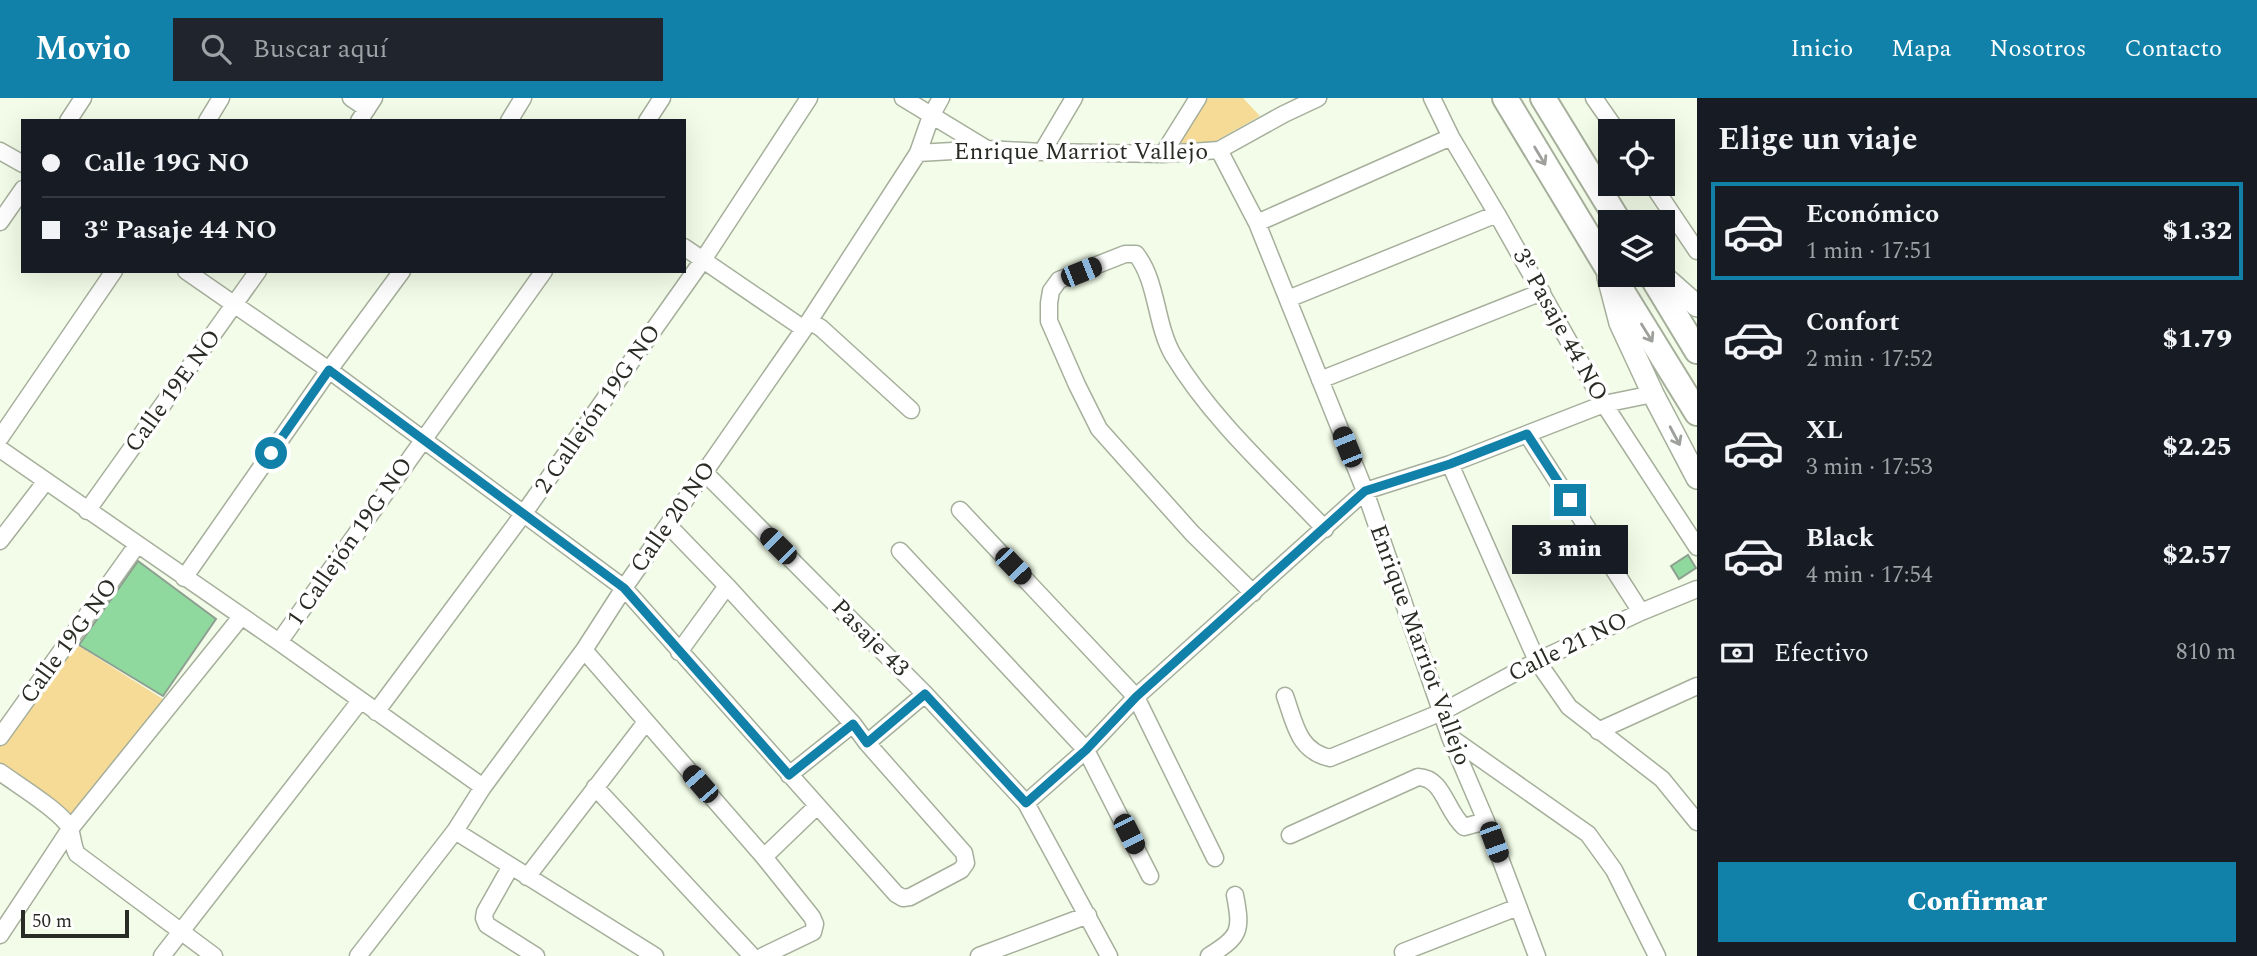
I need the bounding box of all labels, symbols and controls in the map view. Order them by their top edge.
search box [173,18,663,81]
text: Movio [35,24,131,74]
text: Buscar aquí [253,29,388,69]
icon: search [197,30,235,68]
text: Inicio [1790,31,1853,67]
text: Mapa [1891,31,1951,67]
text: Nosotros [1989,31,2086,67]
text: Contacto [2124,31,2222,67]
text: Elige un viaje [1718,115,1918,164]
map controls [1598,119,1675,287]
button: locate [1598,119,1675,196]
street label: Enrique Marriot Vallejo [954,134,1208,170]
text: Calle 19G NO [84,143,249,183]
one-way arrow [1533,146,1547,166]
text: Económico [1806,194,1939,234]
icon: car [1722,200,1785,263]
text: 3º Pasaje 44 NO [84,210,277,250]
button: layers [1598,210,1675,287]
text: $1.32 [2162,211,2232,251]
text: 1 min · 17:51 [1806,234,1933,269]
street label: 3º Pasaje 44 NO [1503,242,1617,408]
car [1058,254,1105,290]
text: Confort [1806,302,1900,342]
icon: car [1722,308,1785,371]
street label: 2 Callejón 19G NO [526,317,670,501]
text: $1.79 [2162,319,2232,359]
street label: Calle 19E NO [116,322,230,460]
one-way arrow [1641,322,1655,342]
text: 2 min · 17:52 [1806,342,1933,377]
text: XL [1806,410,1843,450]
icon: car [1722,416,1785,479]
car [1330,424,1365,470]
one-way arrow [1669,425,1682,446]
text: $2.25 [2162,427,2232,467]
route start [255,437,287,469]
street label: 1 Callejón 19G NO [278,450,422,634]
text: 3 min · 17:53 [1806,450,1933,485]
street label: Calle 20 NO [621,454,725,580]
route end [1554,484,1586,516]
text: Black [1806,518,1874,558]
street label: Enrique Marriot Vallejo [1360,519,1480,771]
car [756,524,801,568]
callout: 3 min [1512,524,1628,574]
icon: car [1722,524,1785,587]
text: 3 min [1538,532,1602,567]
text: $2.57 [2162,535,2232,575]
car [991,544,1036,588]
text: 4 min · 17:54 [1806,558,1933,593]
street label: Calle 19G NO [11,571,127,711]
street label: Pasaje 43 [823,591,917,685]
street label: Calle 21 NO [1502,602,1634,692]
text: Efectivo [1774,633,1869,673]
icon: cash [1718,634,1756,672]
text: 810 m [2176,635,2236,670]
car [679,761,722,807]
car [1111,811,1148,857]
car [1477,819,1512,865]
button: Confirmar [1718,862,2236,942]
scale bar [21,907,130,939]
text: 50 m [32,907,72,936]

